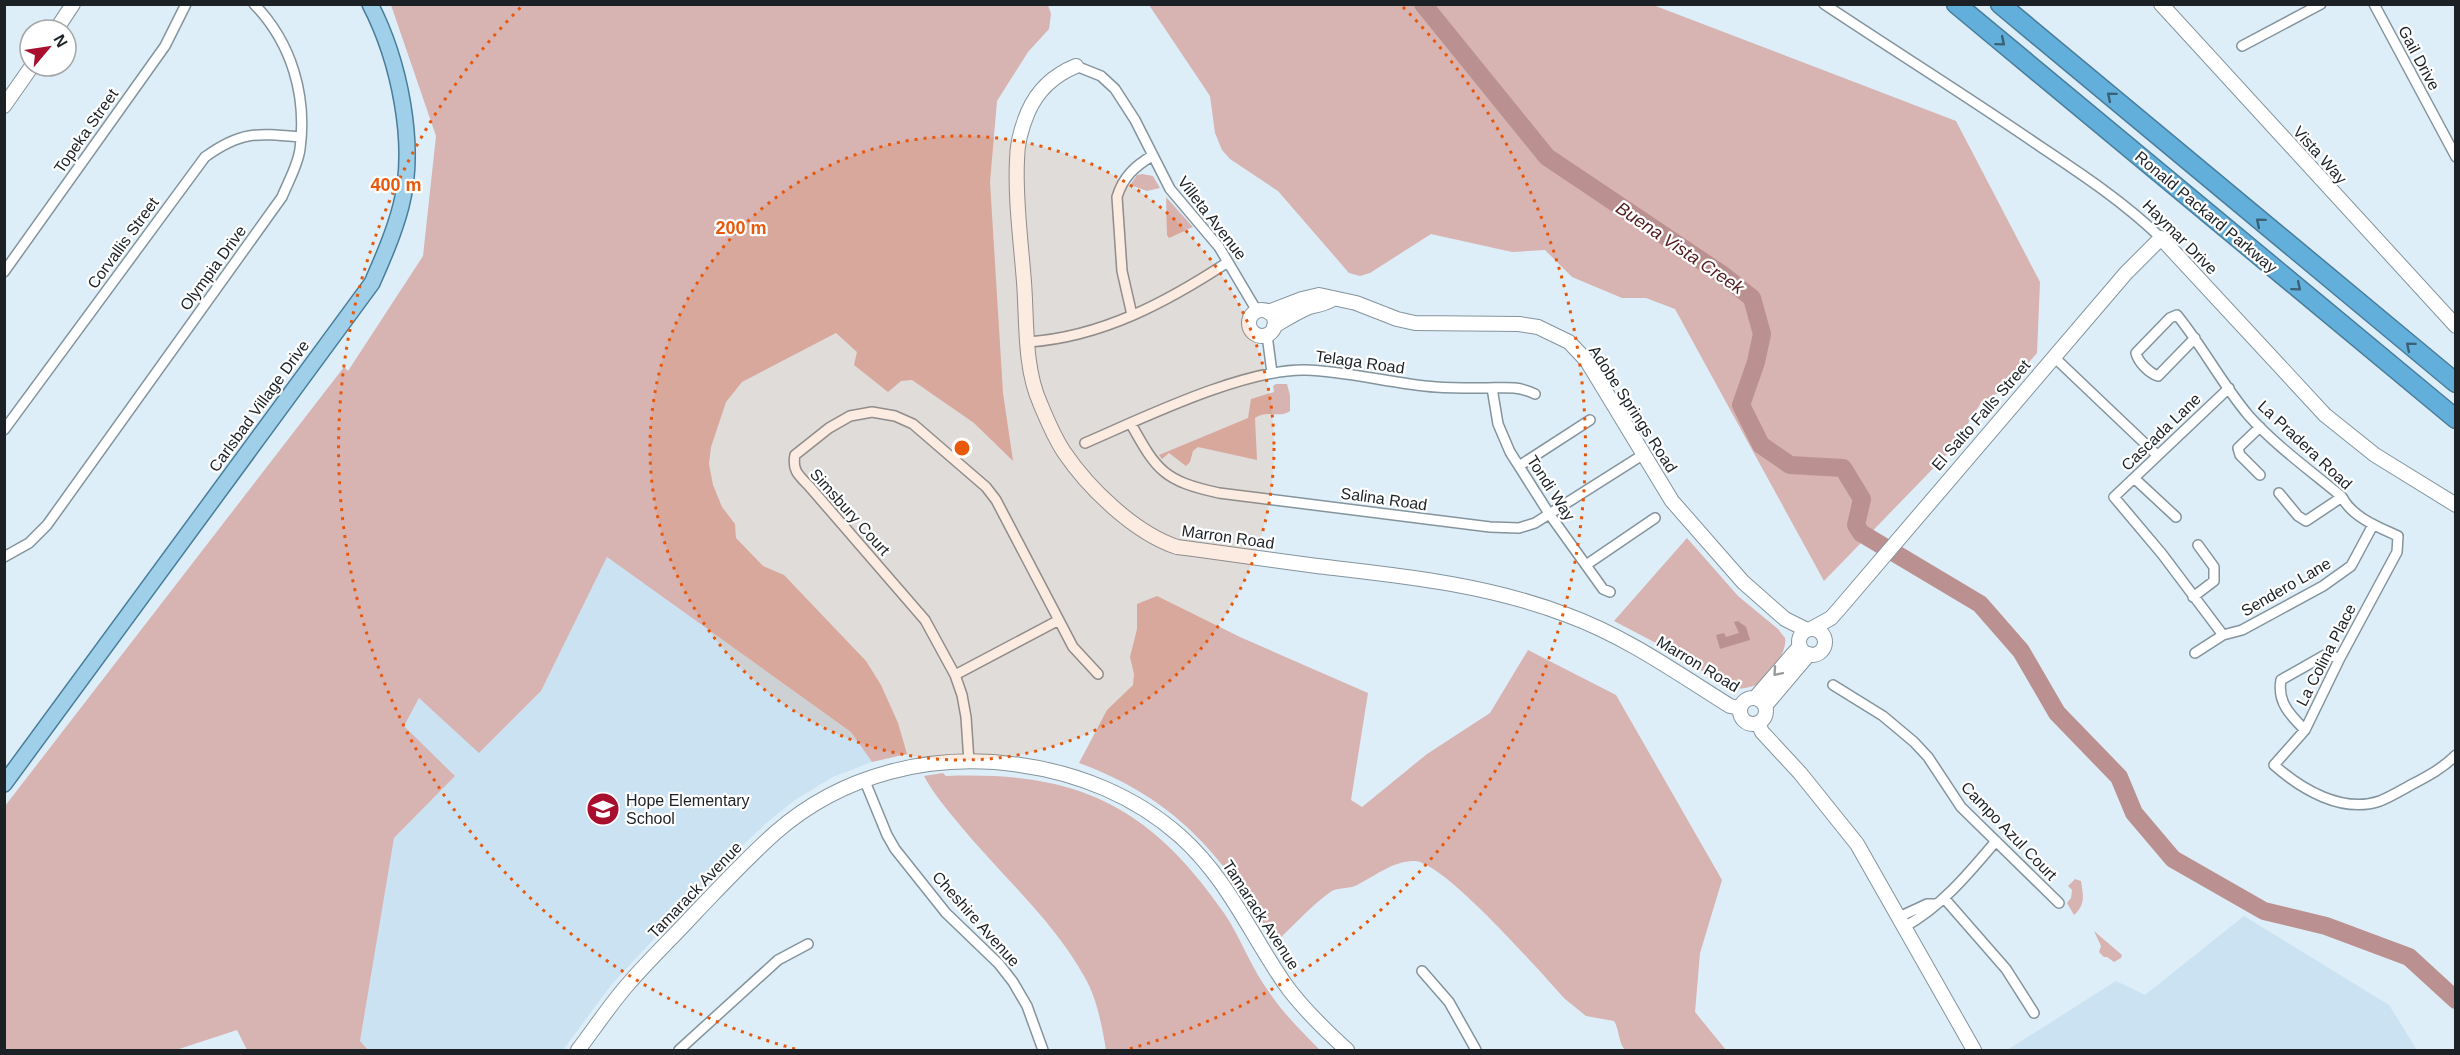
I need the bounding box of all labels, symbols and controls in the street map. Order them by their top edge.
north arrow [18,18,78,78]
street label: Gail Drive [2395,23,2443,93]
text: N [50,32,71,50]
one-way arrow [1994,35,2005,46]
street label: Topeka Street [51,85,122,176]
one-way arrow [2107,93,2118,104]
street label: Vista Way [2290,123,2350,187]
street label: Ronald Packard Parkway [2132,148,2280,276]
street label: Villeta Avenue [1174,173,1250,263]
text: 400 m [370,175,422,195]
street label: Corvallis Street [84,194,162,292]
street label: Haymar Drive [2139,196,2221,278]
water label: Buena Vista Creek [1612,198,1748,299]
text: 200 m [715,218,767,238]
one-way arrow [2256,218,2267,229]
street label: Olympia Drive [177,222,249,314]
one-way arrow [2290,280,2301,291]
street label: Carlsbad Village Drive [206,337,312,475]
street label: Adobe Springs Road [1586,342,1680,476]
one-way arrow [2406,342,2417,353]
street label: Telaga Road [1314,347,1406,377]
street label: El Salto Falls Street [1928,356,2034,474]
street label: Cascada Lane [2118,390,2204,474]
street label: La Pradera Road [2255,397,2355,493]
centre of rings [952,438,972,458]
street label: Tondi Way [1524,452,1578,524]
street label: Simsbury Court [807,465,894,559]
street label: Salina Road [1340,485,1428,513]
street label: Marron Road [1181,522,1275,552]
street label: Sendero Lane [2238,554,2334,619]
street label: La Colina Place [2293,601,2359,709]
street label: Marron Road [1654,633,1742,695]
one-way arrow [1773,665,1784,676]
street label: Campo Azul Court [1958,778,2061,884]
school or university icon: Hope Elementary School [585,791,621,827]
place label: Hope Elementary School [626,792,750,827]
street label: Tamarack Avenue [645,838,745,942]
street label: Tamarack Avenue [1219,857,1303,973]
street label: Cheshire Avenue [929,868,1023,970]

